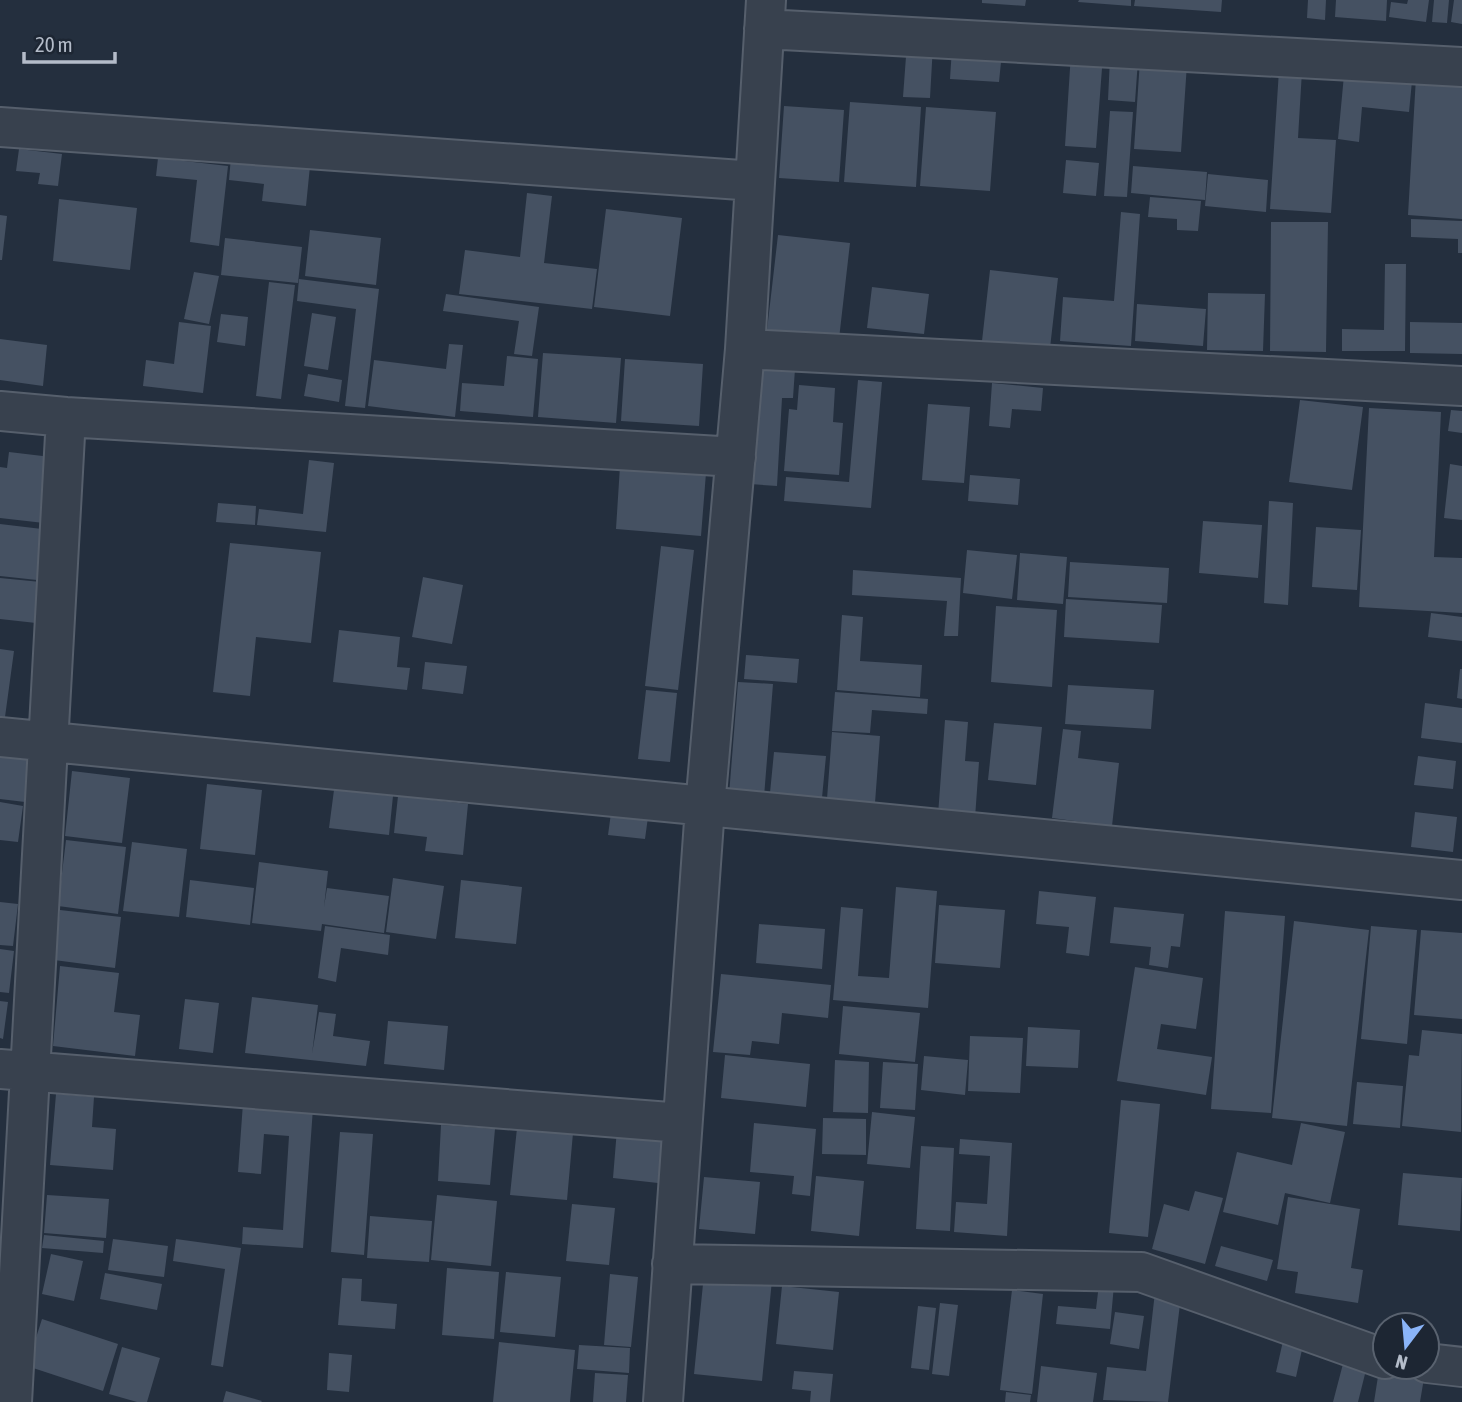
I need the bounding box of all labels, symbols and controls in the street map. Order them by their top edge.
scale bar [24,21,116,65]
text: 20 m [35,32,73,56]
north arrow [1371,1311,1441,1381]
text: N [1393,1350,1410,1374]

